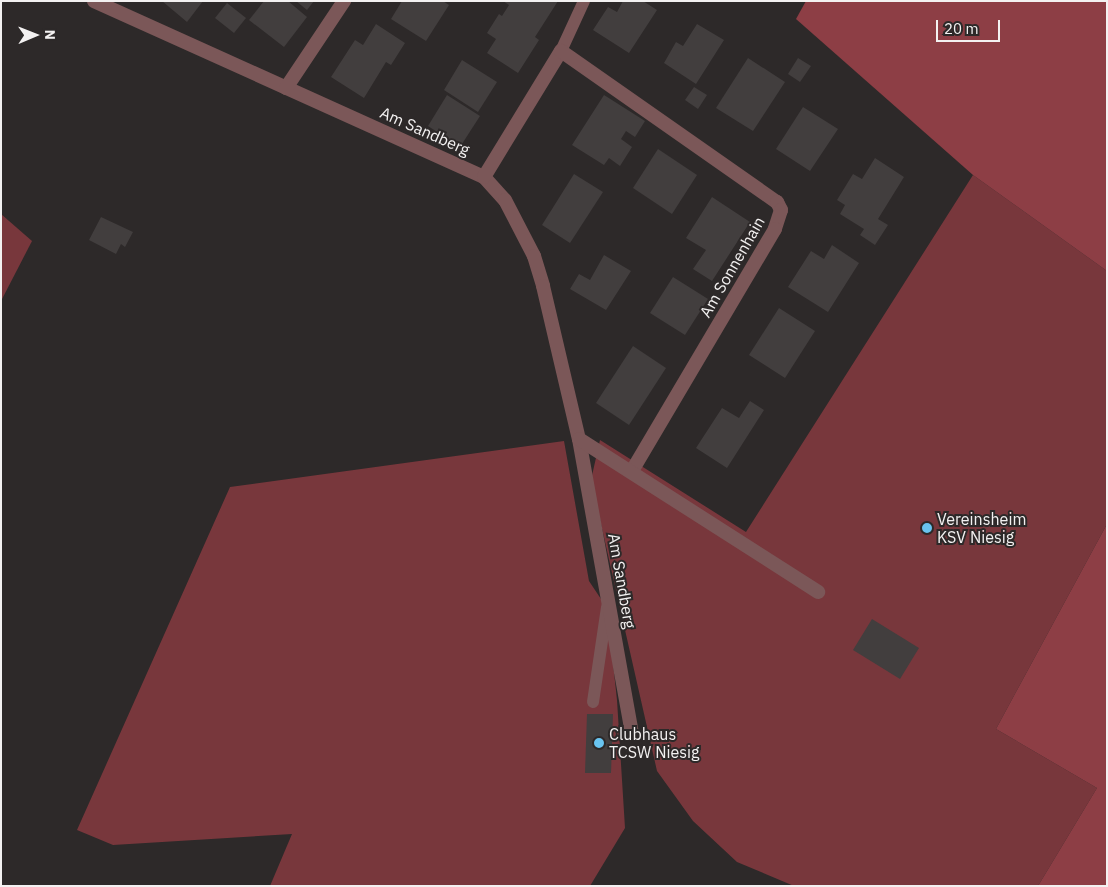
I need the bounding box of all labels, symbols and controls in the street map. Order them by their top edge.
north arrow [10,10,60,60]
scale bar [938,10,1002,42]
text: 20 m [944,19,979,38]
text: N [41,30,59,40]
street label: Am Sandberg [377,103,473,159]
street label: Am Sonnenhain [695,213,769,321]
place label: Vereinsheim KSV Niesig [937,509,1026,547]
marker: Vereinsheim KSV Niesig [921,522,933,534]
street label: Am Sandberg [604,532,640,630]
place label: Clubhaus TCSW Niesig [609,724,699,762]
marker: Clubhaus TCSW Niesig [593,737,605,749]

